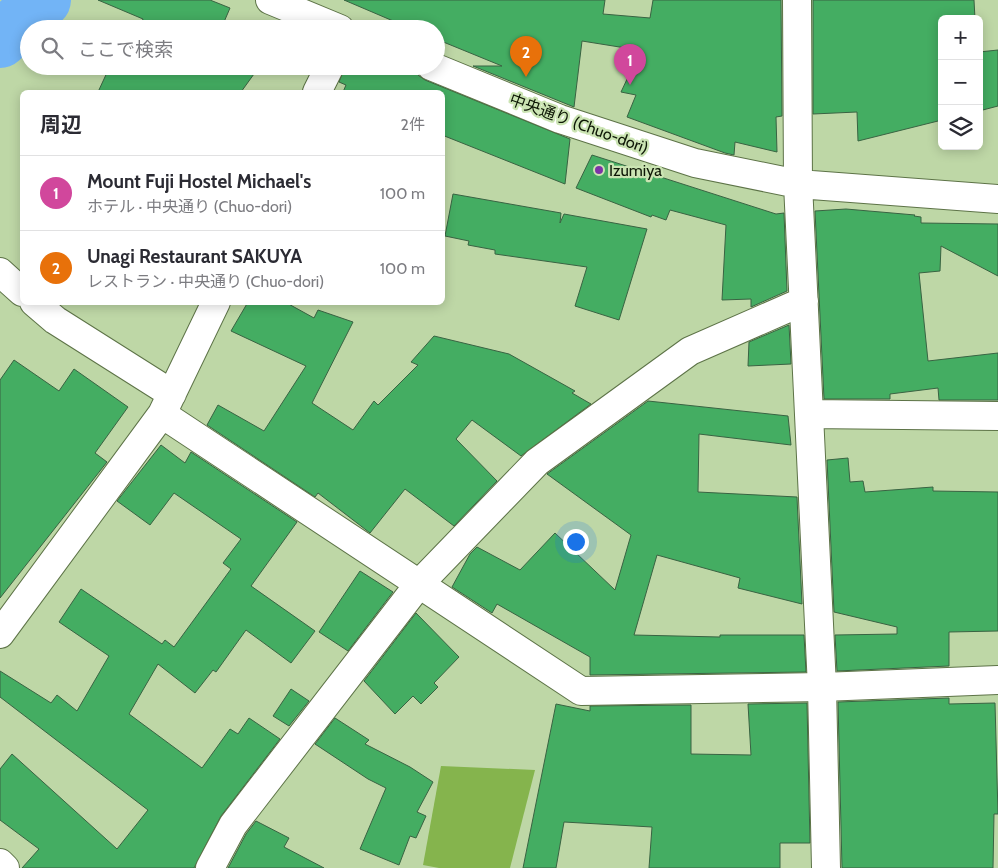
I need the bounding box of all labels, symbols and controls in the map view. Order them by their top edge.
map controls [938,15,983,150]
button: + [938,15,983,60]
search box [20,20,445,75]
icon: search [38,34,66,62]
pin: 2 [510,36,542,77]
text: ここで検索 [78,38,173,61]
pin: 1 [614,44,646,85]
button: − [938,60,983,105]
street label: 中央通り (Chuo-dori) [507,90,651,157]
button: layers [938,105,983,150]
text: 周辺 [40,112,82,137]
text: 2件 [401,115,425,134]
place label: Izumiya [609,161,662,180]
marker: Izumiya [593,164,605,176]
text: Mount Fuji Hostel Michael's [87,170,311,193]
text: 1 [53,184,59,203]
text: 100 m [380,184,425,203]
text: ホテル · 中央通り (Chuo-dori) [87,197,292,216]
text: Unagi Restaurant SAKUYA [87,245,302,268]
text: 2 [52,259,60,278]
text: 100 m [380,259,425,278]
text: レストラン · 中央通り (Chuo-dori) [87,272,324,291]
your location [563,529,589,555]

